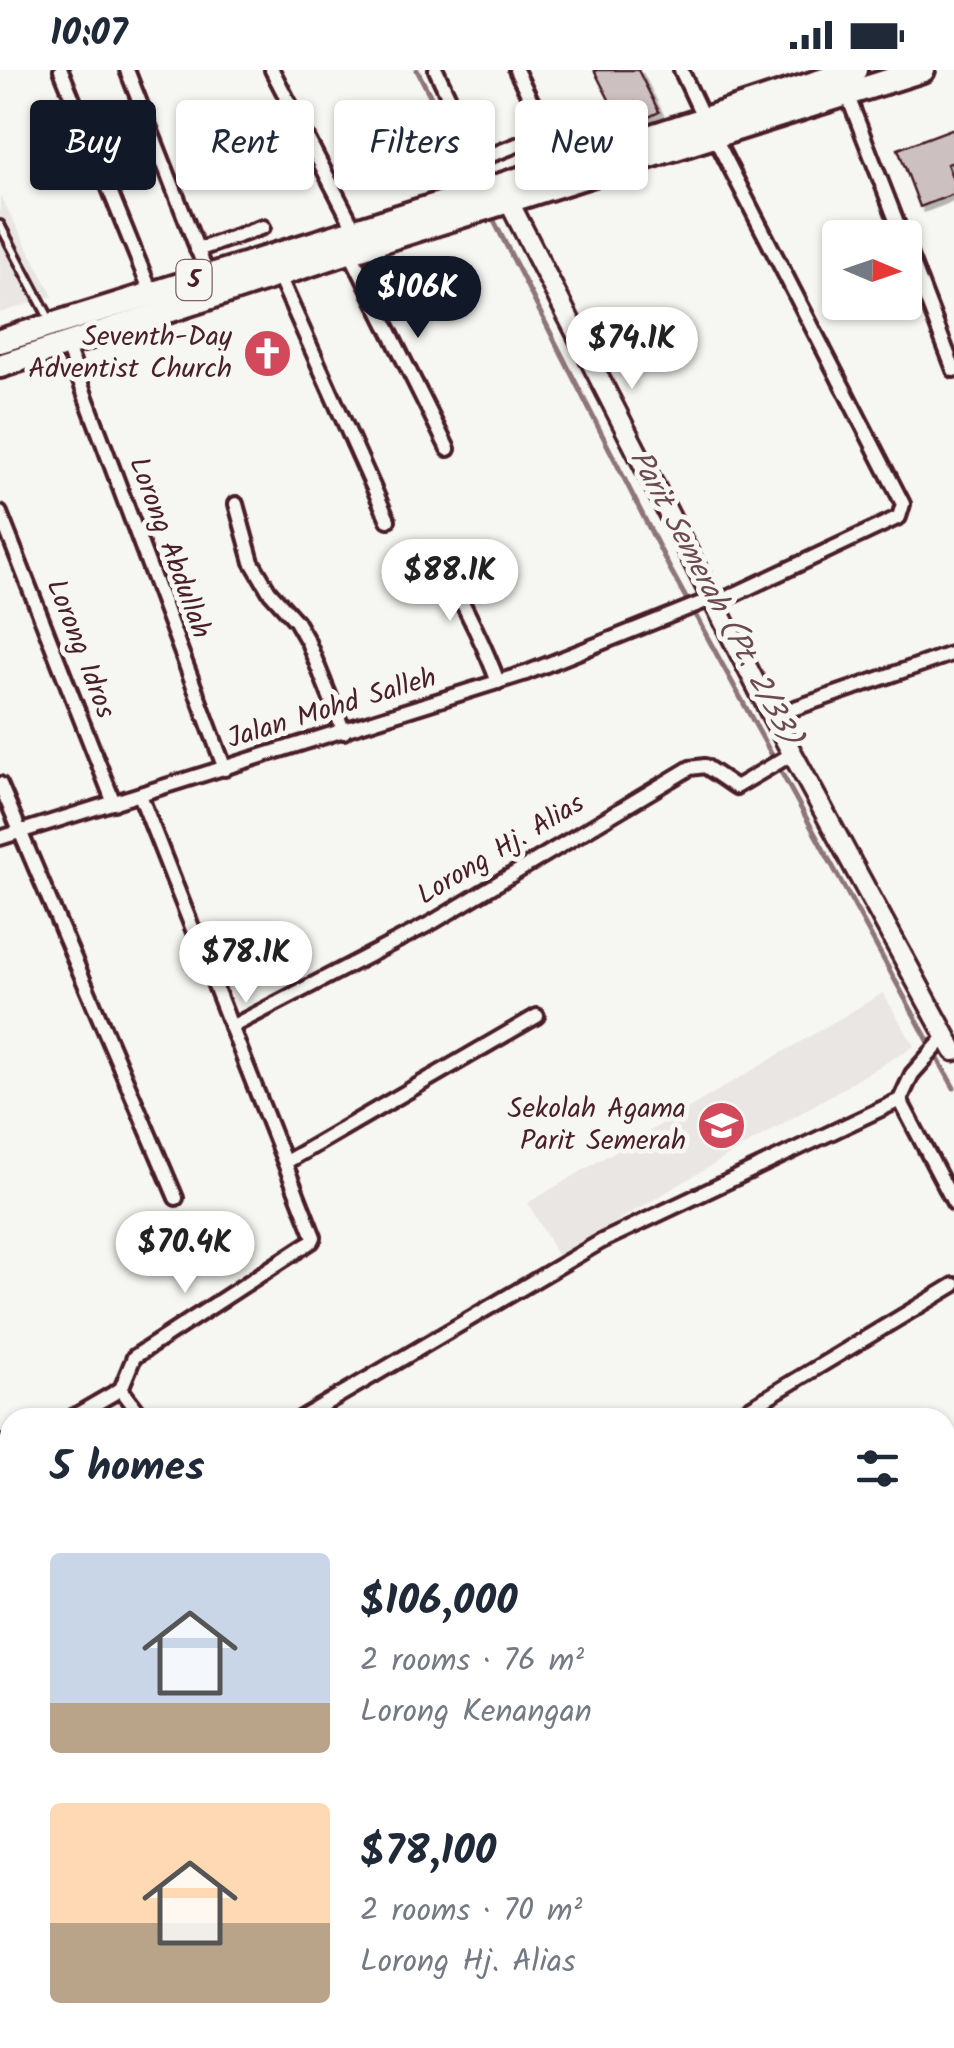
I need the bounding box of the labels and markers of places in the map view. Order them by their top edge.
pin: $106K [348,256,488,341]
pin: $74.1K [551,307,713,392]
place label: Seventh-Day Adventist Church [28,315,233,392]
church icon: Seventh-Day Adventist Church [241,327,293,379]
pin: $88.1K [369,539,531,624]
pin: $78.1K [165,921,327,1006]
place label: Sekolah Agama Parit Semerah [508,1087,686,1164]
school or university icon: Sekolah Agama Parit Semerah [695,1099,747,1151]
pin: $70.4K [104,1211,266,1296]

